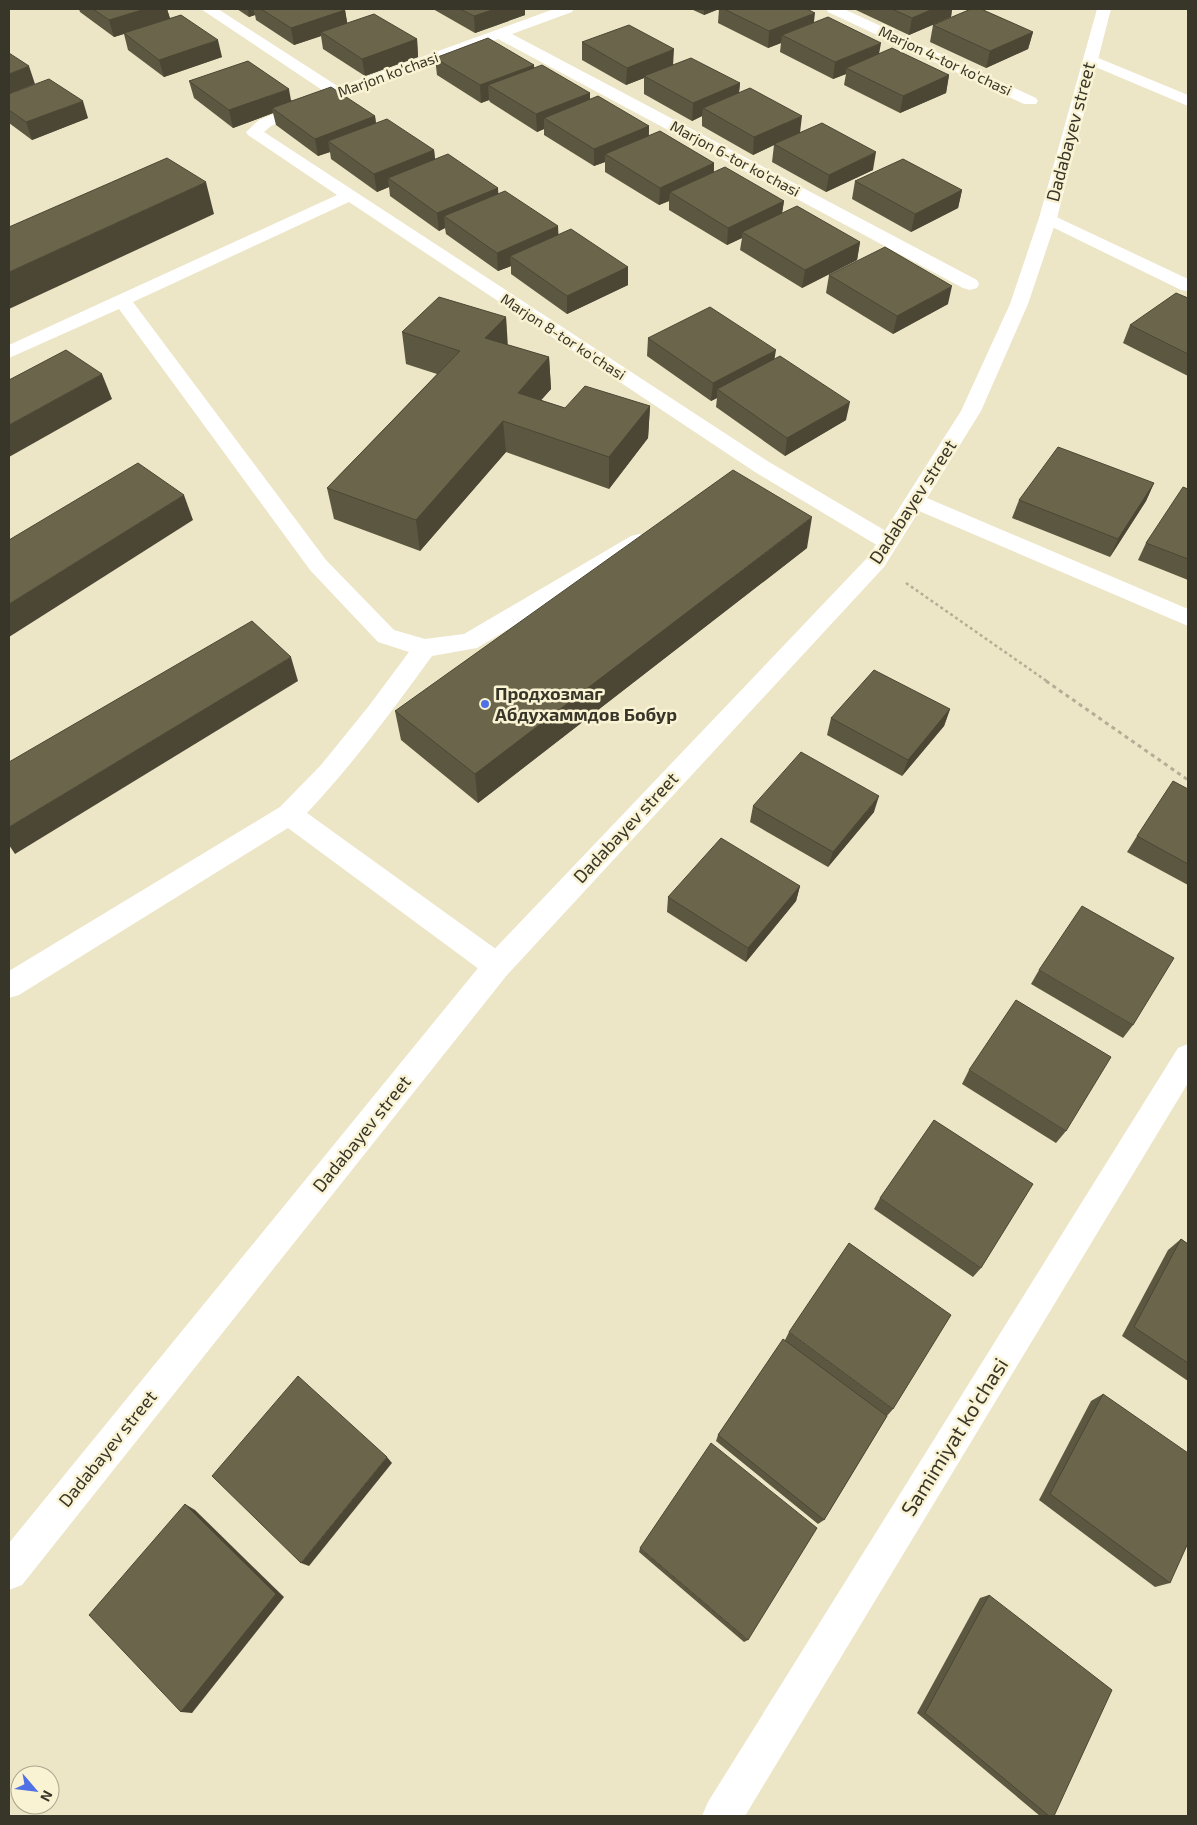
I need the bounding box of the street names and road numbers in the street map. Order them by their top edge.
street label: Marjon 4-tor ko'chasi [875,21,1015,100]
street label: Marjon ko'chasi [335,47,441,102]
street label: Dadabayev street [1041,59,1099,204]
street label: Marjon 6-tor ko'chasi [667,116,803,201]
street label: Marjon 8-tor ko'chasi [497,289,629,384]
street label: Dadabayev street [864,435,961,568]
street label: Dadabayev street [568,767,682,887]
street label: Dadabayev street [308,1071,415,1196]
street label: Samimiyat ko'chasi [895,1353,1012,1520]
street label: Dadabayev street [54,1386,161,1511]

